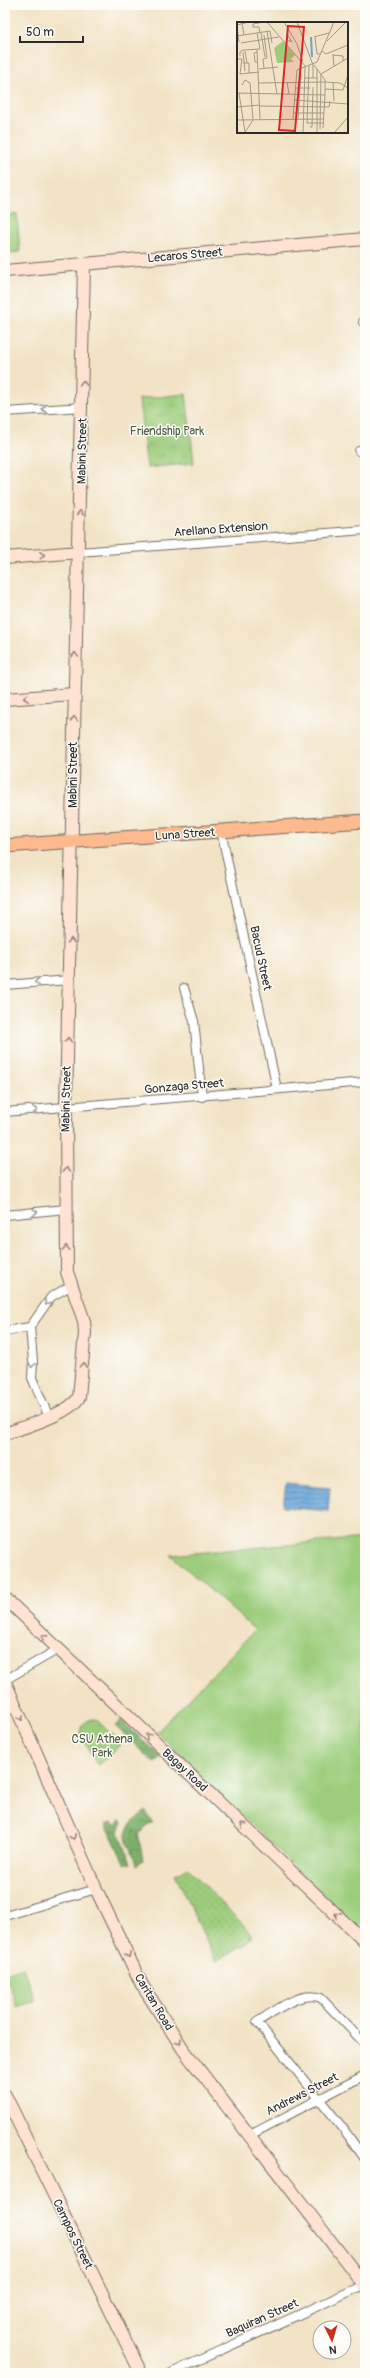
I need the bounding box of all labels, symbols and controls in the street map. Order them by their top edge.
scale bar [20,18,83,44]
inset map [237,22,348,133]
text: 50 m [26,25,54,40]
street label: Lecaros Street [147,245,223,266]
one-way arrow [79,380,87,386]
one-way arrow [41,405,47,414]
street label: Mabini Street [74,418,91,484]
park label: Friendship Park [130,424,204,439]
one-way arrow [76,510,84,516]
street label: Arellano Extension [174,519,269,540]
one-way arrow [39,550,45,559]
one-way arrow [71,652,80,658]
one-way arrow [22,693,29,702]
one-way arrow [70,716,78,722]
street label: Mabini Street [66,742,81,808]
street label: Luna Street [154,825,216,844]
street label: Bacud Street [246,924,275,992]
one-way arrow [66,938,75,944]
one-way arrow [34,978,40,987]
one-way arrow [63,1037,72,1043]
street label: Mabini Street [58,1066,75,1132]
street label: Gonzaga Street [144,1076,225,1097]
one-way arrow [32,1105,38,1114]
one-way arrow [62,1167,70,1173]
one-way arrow [32,1208,38,1217]
one-way arrow [62,1245,70,1251]
one-way arrow [44,1299,52,1306]
one-way arrow [78,1361,87,1368]
one-way arrow [28,1362,37,1368]
one-way arrow [41,1634,49,1642]
one-way arrow [16,1713,24,1721]
park label: CSU Athena Park [71,1732,133,1761]
one-way arrow [145,1733,153,1741]
street label: Bagay Road [159,1746,211,1795]
one-way arrow [240,1822,248,1830]
one-way arrow [68,1832,76,1840]
one-way arrow [334,1912,342,1920]
one-way arrow [123,1950,130,1958]
street label: Caritan Road [131,1971,176,2034]
one-way arrow [174,2038,181,2045]
street label: Andrews Street [264,2070,341,2119]
street label: Campos Street [49,2197,96,2272]
street label: Baquiran Street [224,2296,301,2341]
north arrow [312,2320,352,2360]
text: N [328,2343,337,2356]

